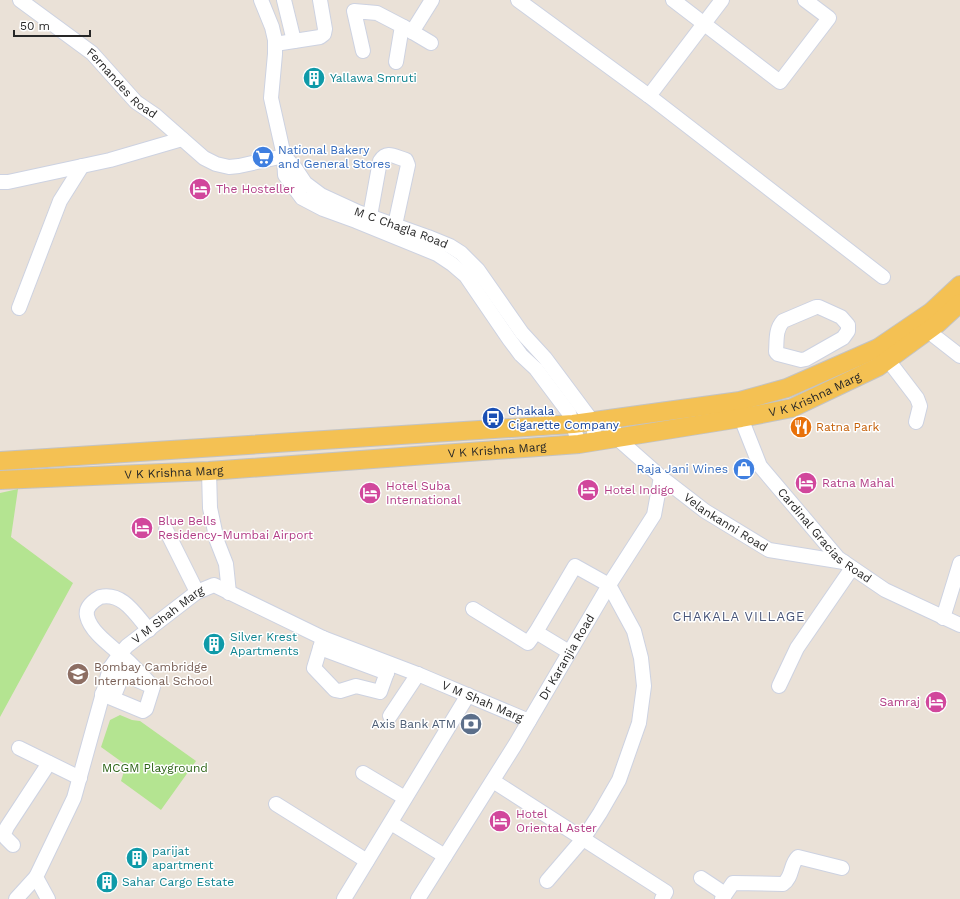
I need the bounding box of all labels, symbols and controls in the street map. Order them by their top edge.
scale bar [14,12,90,38]
text: 50 m [20,19,50,33]
street label: Fernandes Road [84,45,160,121]
building icon: Yallawa Smruti [301,65,327,91]
place label: Yallawa Smruti [330,71,417,85]
place label: National Bakery and General Stores [278,143,391,171]
supermarket icon: National Bakery and General Stores [250,144,276,170]
hotel icon: The Hosteller [187,176,213,202]
place label: The Hosteller [216,182,295,196]
street label: M C Chagla Road [352,204,450,251]
street label: V K Krishna Marg [767,369,864,419]
place label: Chakala Cigarette Company [508,404,620,432]
bus stop icon: Chakala Cigarette Company [480,405,506,431]
restaurant icon: Ratna Park [788,414,814,440]
place label: Ratna Park [816,420,880,434]
street label: V K Krishna Marg [447,439,548,461]
shop icon: Raja Jani Wines [731,456,757,482]
place label: Raja Jani Wines [637,462,728,476]
street label: V K Krishna Marg [124,463,224,482]
hotel icon: Ratna Mahal [793,470,819,496]
place label: Ratna Mahal [822,476,895,490]
hotel icon: Hotel Indigo [575,477,601,503]
place label: Hotel Suba International [386,479,461,507]
hotel icon: Hotel Suba International [357,480,383,506]
place label: Hotel Indigo [604,483,674,497]
street label: Cardinal Gracias Road [775,485,874,586]
street label: Velankanni Road [681,490,770,554]
place label: Blue Bells Residency-Mumbai Airport [158,514,313,542]
hotel icon: Blue Bells Residency-Mumbai Airport [129,515,155,541]
street label: V M Shah Marg [129,583,206,647]
district label: CHAKALA VILLAGE [673,609,805,624]
street label: Dr Karanjia Road [536,612,597,702]
place label: Silver Krest Apartments [230,630,299,658]
building icon: Silver Krest Apartments [201,631,227,657]
place label: Bombay Cambridge International School [94,660,213,688]
school or university icon: Bombay Cambridge International School [65,661,91,687]
street label: V M Shah Marg [439,678,526,725]
hotel icon: Samraj [923,689,949,715]
place label: Samraj [879,695,920,709]
bank icon: Axis Bank ATM [458,711,484,737]
place label: Axis Bank ATM [372,717,456,731]
park label: MCGM Playground [102,761,208,775]
place label: Hotel Oriental Aster [516,807,597,835]
hotel icon: Hotel Oriental Aster [487,808,513,834]
place label: parijat apartment [152,844,213,872]
building icon: parijat apartment [124,845,150,871]
building icon: Sahar Cargo Estate [94,869,120,895]
place label: Sahar Cargo Estate [122,875,234,889]

